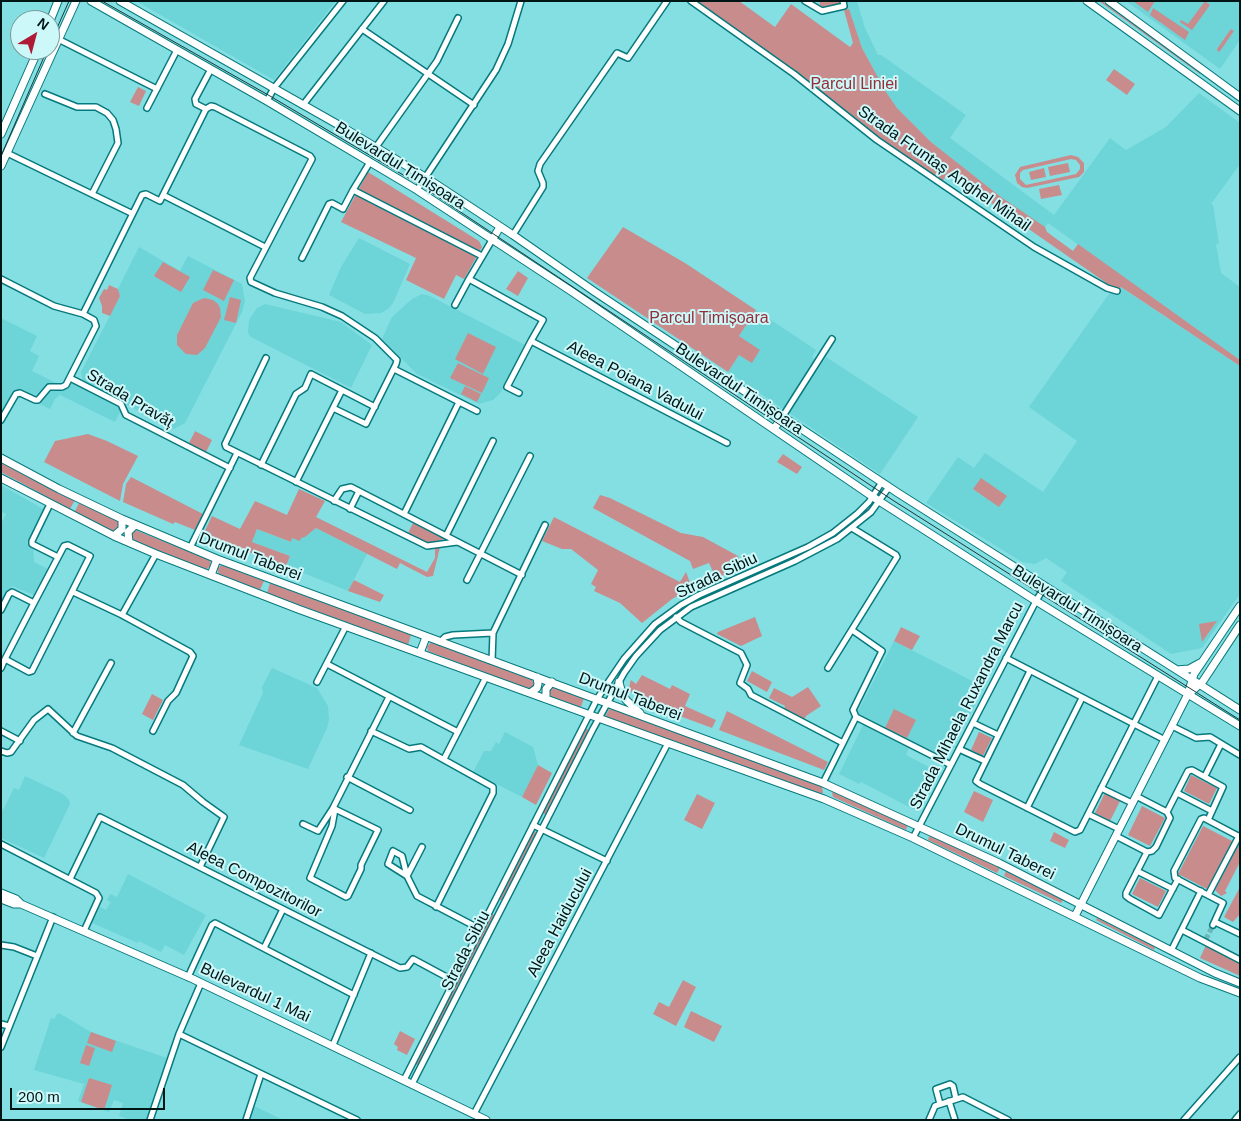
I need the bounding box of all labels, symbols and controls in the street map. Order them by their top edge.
north arrow [10,10,60,60]
text: N [35,14,52,33]
park label: Parcul Liniei [810,75,898,95]
street label: Strada Fruntaș Anghel Mihail [854,102,1034,236]
street label: Bulevardul Timișoara [331,118,469,214]
park label: Parcul Timișoara [649,309,769,329]
street label: Aleea Poiana Vadului [563,337,707,425]
street label: Bulevardul Timișoara [672,339,806,439]
street label: Strada Pravăț [83,366,177,432]
street label: Drumul Taberei [196,529,304,585]
street label: Strada Sibiu [673,549,761,603]
street label: Bulevardul Timișoara [1008,561,1146,657]
street label: Strada Mihaela Ruxandra Marcu [906,599,1028,813]
street label: Drumul Taberei [576,669,684,725]
street label: Drumul Taberei [952,820,1058,884]
street label: Aleea Compozitorilor [183,838,325,922]
street label: Aleea Haiducului [523,865,597,981]
street label: Strada Sibiu [438,908,494,994]
street label: Bulevardul 1 Mai [197,959,313,1027]
scale bar [12,1078,168,1110]
text: 200 m [18,1088,60,1105]

